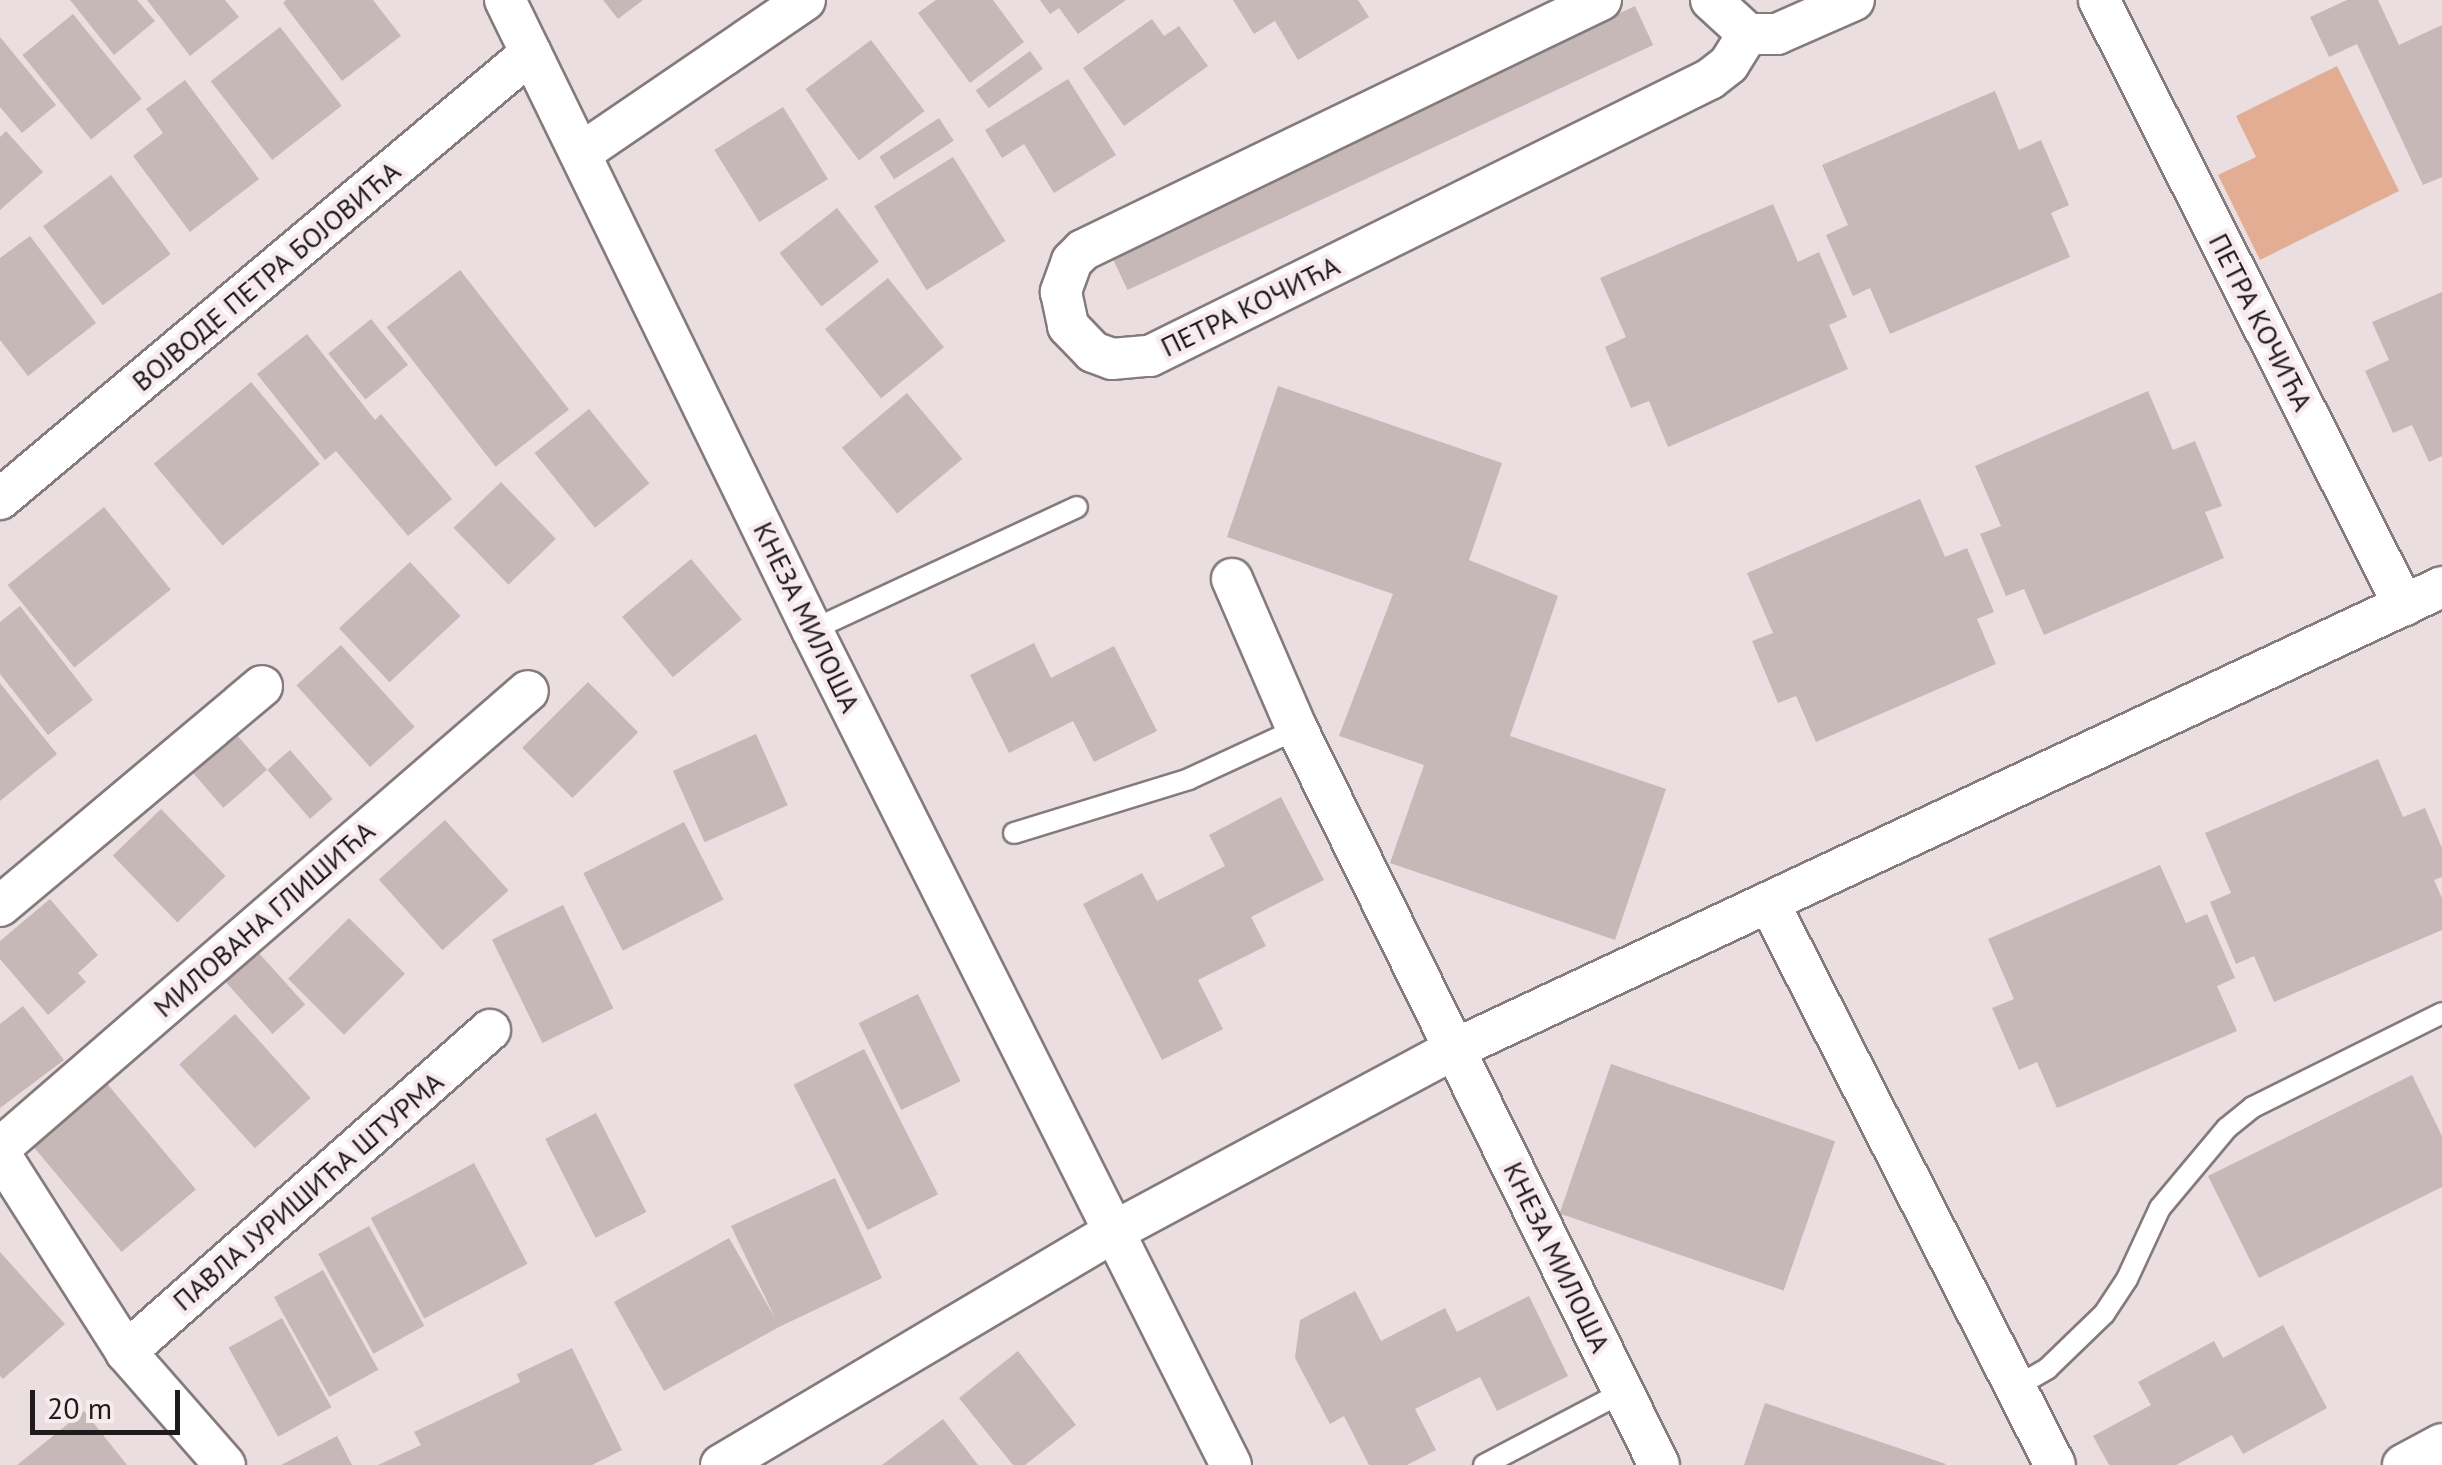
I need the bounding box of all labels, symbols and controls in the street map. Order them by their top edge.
street label: ВОЈВОДЕ ПЕТРА БОЈОВИЋА [125,154,407,398]
street label: ПЕТРА КОЧИЋА [2202,227,2320,417]
street label: ПЕТРА КОЧИЋА [1155,248,1345,364]
street label: КНЕЗА МИЛОША [746,516,868,718]
street label: МИЛОВАНА ГЛИШИЋА [146,814,382,1024]
street label: ПАВЛА ЈУРИШИЋА ШТУРМА [165,1064,451,1318]
street label: КНЕЗА МИЛОША [1496,1156,1618,1358]
scale bar [35,1370,185,1432]
text: 20 m [47,1388,112,1427]

